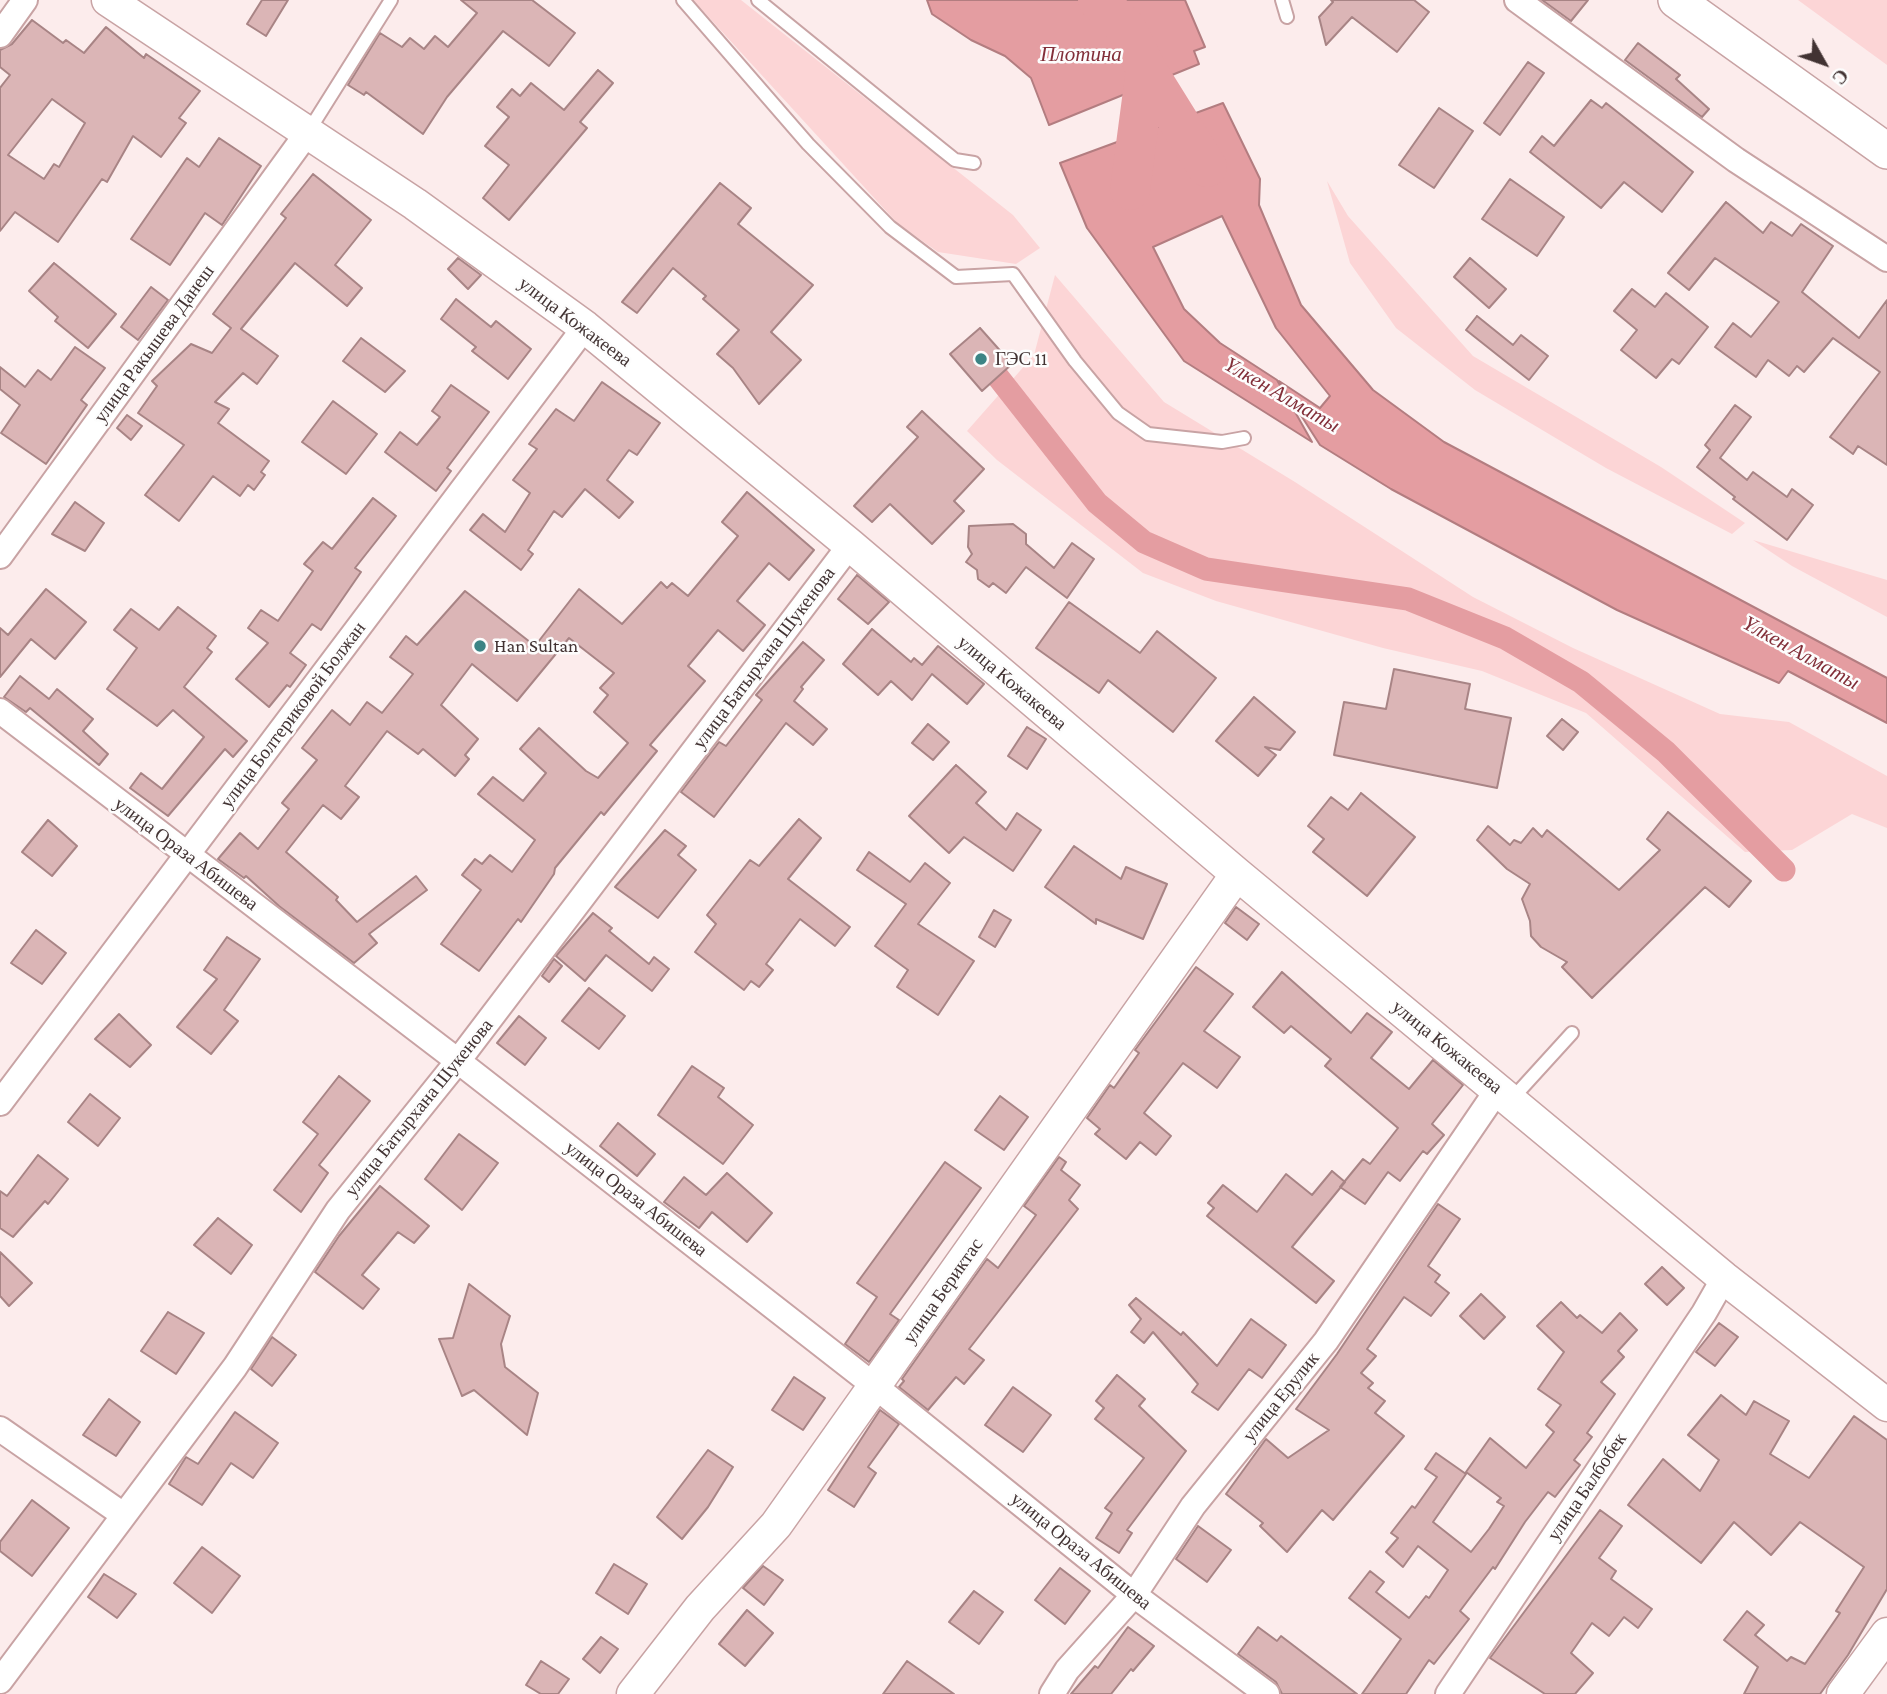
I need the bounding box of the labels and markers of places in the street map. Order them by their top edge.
place label: ГЭС 11 [995,348,1047,370]
marker: ГЭС 11 [973,351,989,367]
place label: Han Sultan [494,635,578,657]
marker: Han Sultan [472,638,488,654]

